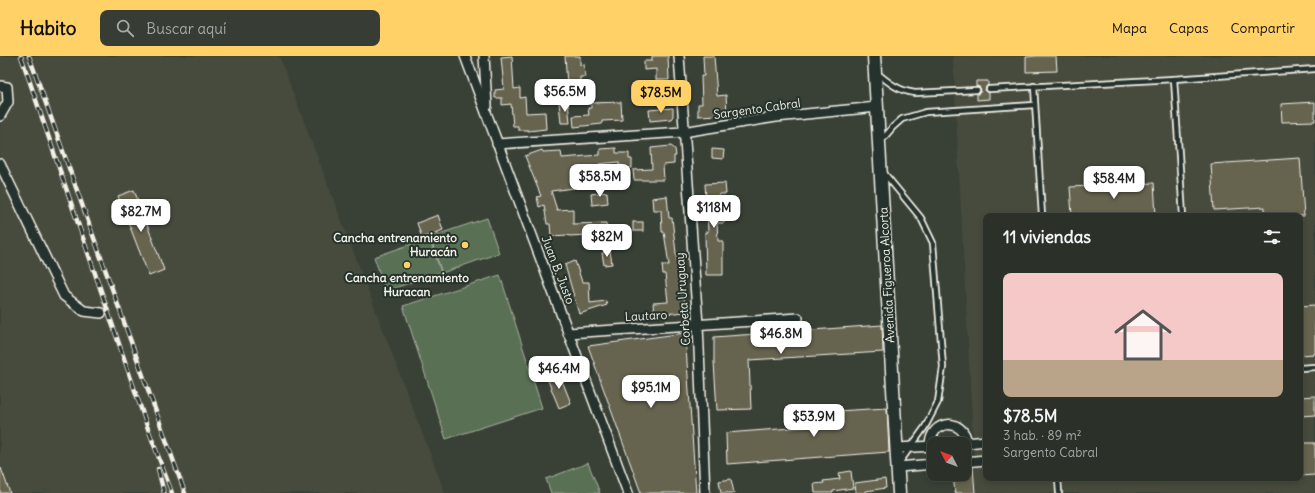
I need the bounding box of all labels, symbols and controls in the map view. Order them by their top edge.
search box [100,10,380,46]
text: Habito [20,16,76,40]
icon: search [114,17,136,39]
text: Buscar aquí [146,19,226,38]
text: Mapa [1112,19,1147,37]
text: Capas [1169,19,1209,37]
text: Compartir [1231,19,1295,37]
pin: $56.5M [532,79,598,113]
pin: $78.5M [628,80,694,114]
text: $56.5M [544,83,586,100]
text: $78.5M [640,84,682,101]
street label: Sargento Cabral [713,95,801,122]
pin: $58.5M [567,164,633,198]
pin: $58.4M [1081,166,1147,200]
text: $58.5M [579,168,621,185]
text: $58.4M [1093,170,1135,187]
pin: $118M [686,195,742,229]
pin: $82.7M [108,199,174,233]
text: $118M [696,199,732,216]
text: $82.7M [120,203,162,220]
street label: Avenida Figueroa Alcorta [875,207,898,343]
pin: $82M [583,224,631,258]
text: 11 viviendas [1003,226,1091,248]
icon: filters [1261,226,1283,248]
text: $82M [591,228,623,245]
place label: Cancha entrenamiento Huracán [333,230,457,259]
street label: Juan B. Justo [539,233,579,306]
marker: Cancha entrenamiento Huracán [460,240,470,250]
street label: Corbeta Uruguay [672,252,693,346]
marker: Cancha entrenamiento Huracan [402,260,412,270]
place label: Cancha entrenamiento Huracan [345,270,469,299]
icon: home [1107,299,1179,371]
street label: Lautaro [624,307,668,324]
pin: $46.8M [748,321,814,355]
text: $46.8M [760,325,802,342]
pin: $46.4M [526,356,592,390]
text: $46.4M [538,360,580,377]
pin: $95.1M [618,375,684,409]
text: $95.1M [631,379,671,396]
pin: $53.9M [781,404,847,438]
text: $78.5M [1003,405,1058,427]
text: $53.9M [793,408,835,425]
text: 3 hab. · 89 m² [1003,427,1082,444]
north arrow [927,437,971,481]
map controls [927,437,971,481]
text: Sargento Cabral [1003,444,1098,461]

